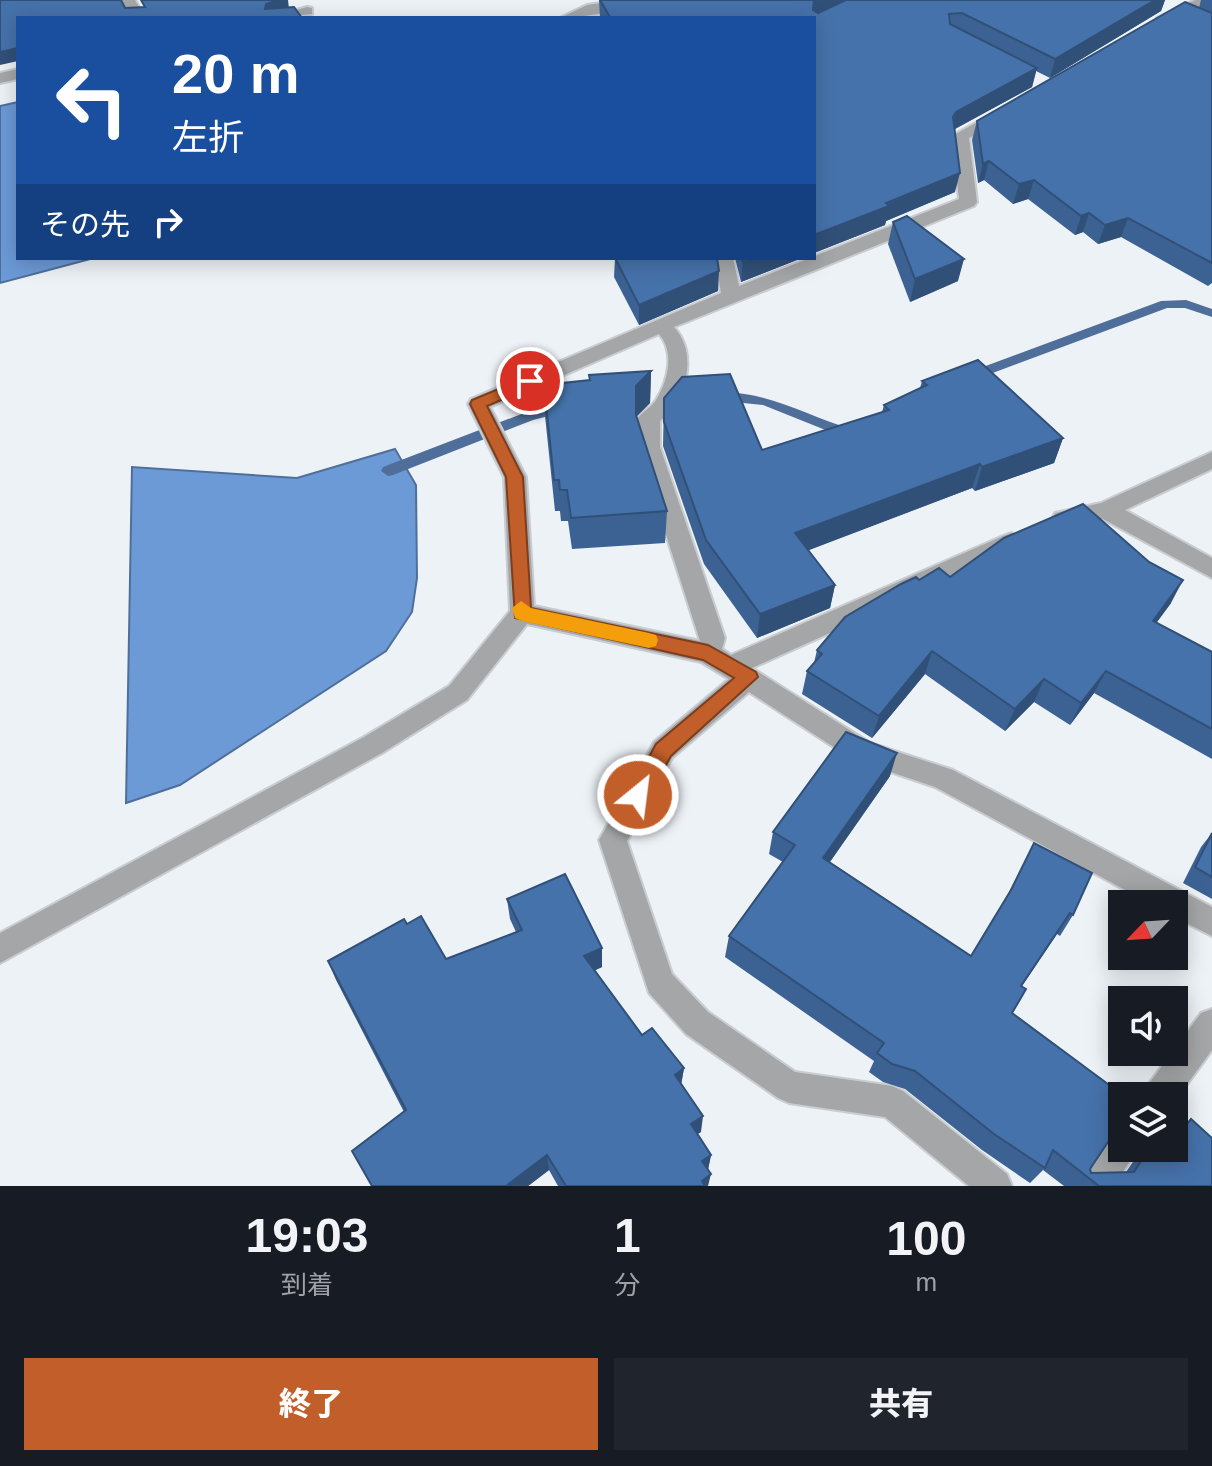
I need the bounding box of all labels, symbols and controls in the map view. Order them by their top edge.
text: 20 m [172,42,300,105]
icon: left [40,48,144,152]
text: 左折 [172,117,244,158]
icon: right [146,200,190,244]
text: その先 [40,208,130,241]
pin [496,347,564,415]
icon: arrive [508,359,552,403]
position arrow [596,753,680,837]
north arrow [1108,890,1188,970]
map controls [1108,890,1188,1162]
button: sound [1108,986,1188,1066]
button: layers [1108,1082,1188,1162]
text: 19:03 [246,1209,368,1262]
text: 1 [614,1209,641,1262]
text: 100 [886,1212,966,1265]
text: m [916,1267,937,1297]
text: 到着 [281,1270,333,1300]
text: 分 [614,1270,640,1300]
button: 終了 [24,1358,598,1450]
button: 共有 [614,1358,1188,1450]

